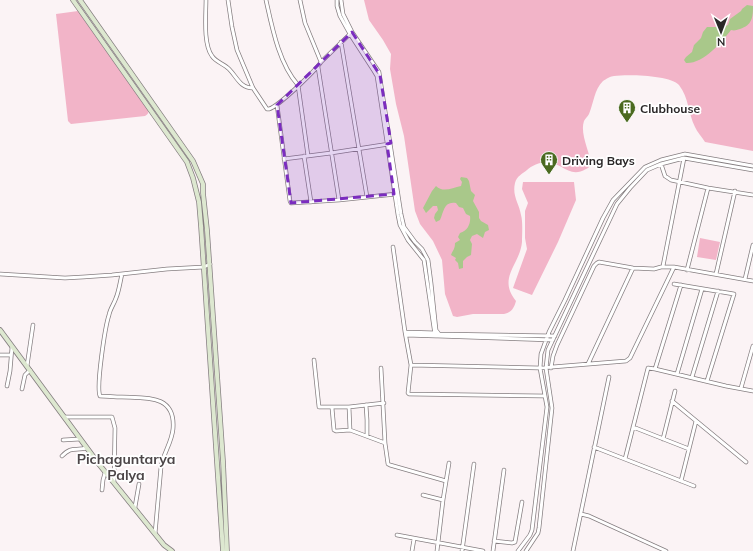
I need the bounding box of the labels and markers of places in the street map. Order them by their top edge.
building icon: Clubhouse [617,98,637,123]
place label: Clubhouse [640,101,700,116]
building icon: Driving Bays [539,150,559,175]
place label: Driving Bays [562,153,635,168]

